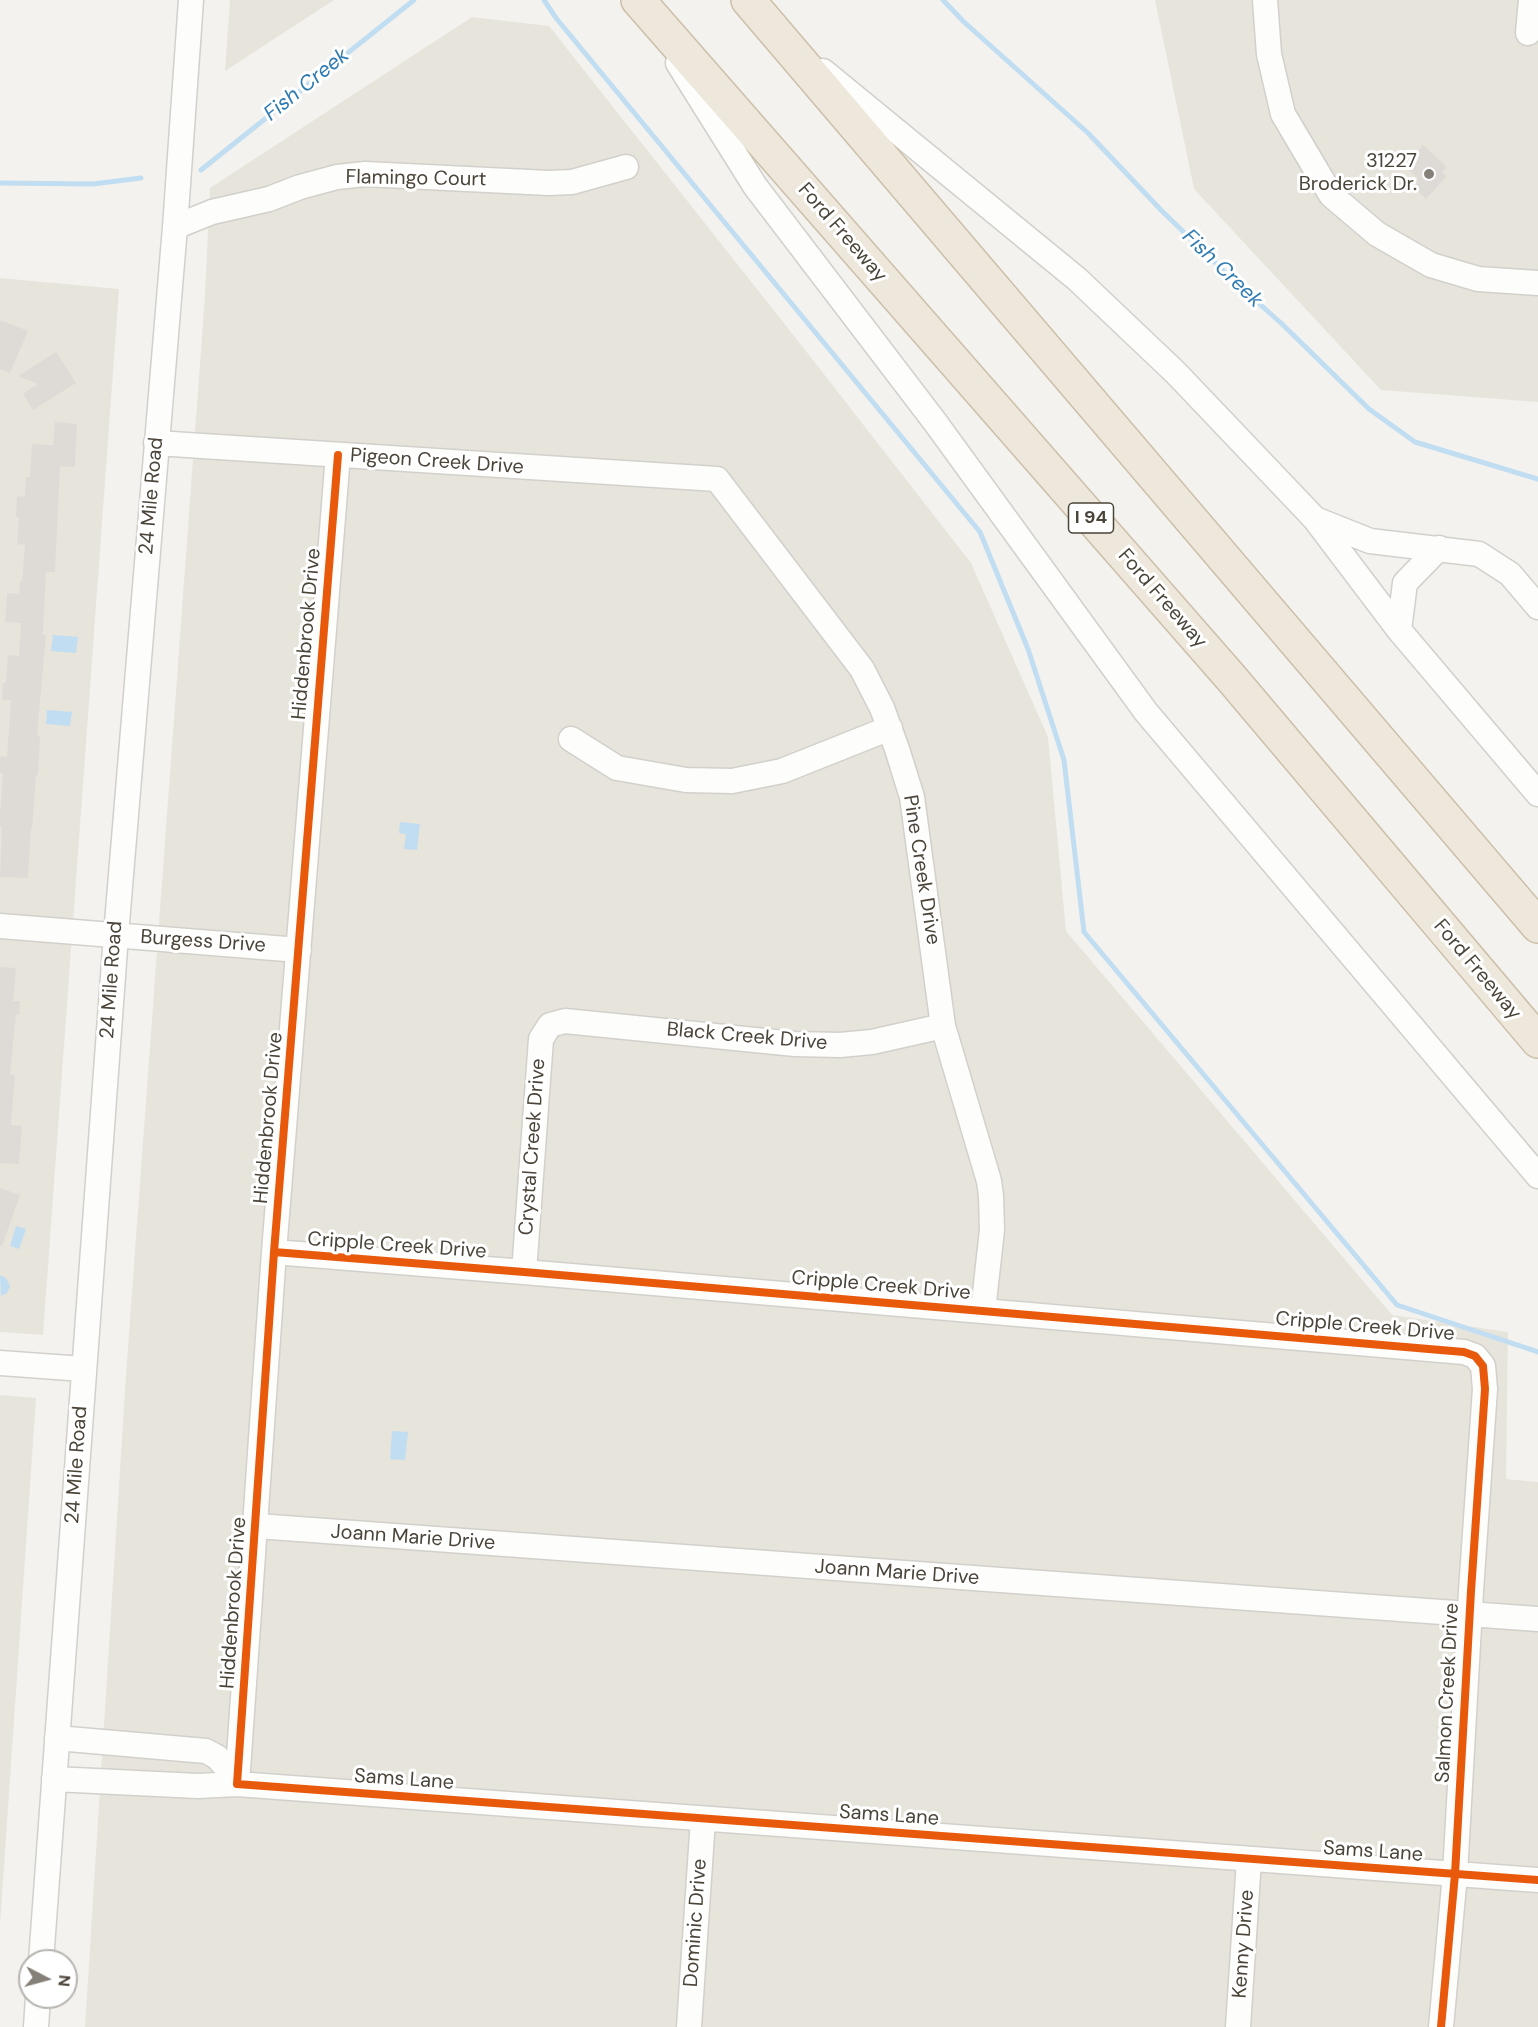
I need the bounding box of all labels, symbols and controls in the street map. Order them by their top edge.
water label: Fish Creek [259,43,355,127]
place label: 31227 Broderick Dr. [1299,150,1417,197]
street label: Flamingo Court [345,166,487,192]
marker: 31227 Broderick Dr. [1422,167,1436,181]
street label: Ford Freeway [792,178,892,288]
water label: Fish Creek [1177,224,1267,314]
street label: 24 Mile Road [135,436,169,556]
street label: Pigeon Creek Drive [349,444,525,480]
road number: I 94 [1068,503,1114,533]
street label: Ford Freeway [1112,544,1212,654]
street label: Hiddenbrook Drive [288,547,326,721]
street label: Pine Creek Drive [897,793,945,947]
street label: Ford Freeway [1428,915,1526,1025]
street label: 24 Mile Road [96,920,128,1040]
street label: Burgess Drive [140,926,266,958]
street label: Black Creek Drive [666,1018,828,1056]
street label: Hiddenbrook Drive [250,1031,288,1205]
street label: Crystal Creek Drive [515,1058,551,1236]
street label: Cripple Creek Drive [307,1228,487,1264]
street label: Cripple Creek Drive [791,1266,971,1306]
street label: Cripple Creek Drive [1275,1307,1455,1347]
street label: 24 Mile Road [61,1405,93,1525]
street label: Hiddenbrook Drive [216,1516,252,1690]
street label: Joann Marie Drive [330,1520,496,1556]
street label: Joann Marie Drive [814,1555,980,1591]
street label: Salmon Creek Drive [1431,1602,1465,1784]
street label: Sams Lane [353,1765,455,1795]
street label: Sams Lane [838,1801,940,1831]
street label: Sams Lane [1322,1837,1424,1867]
street label: Dominic Drive [680,1858,712,1988]
street label: Kenny Drive [1228,1889,1260,1999]
north arrow [18,1949,78,2009]
text: N [53,1974,75,1988]

